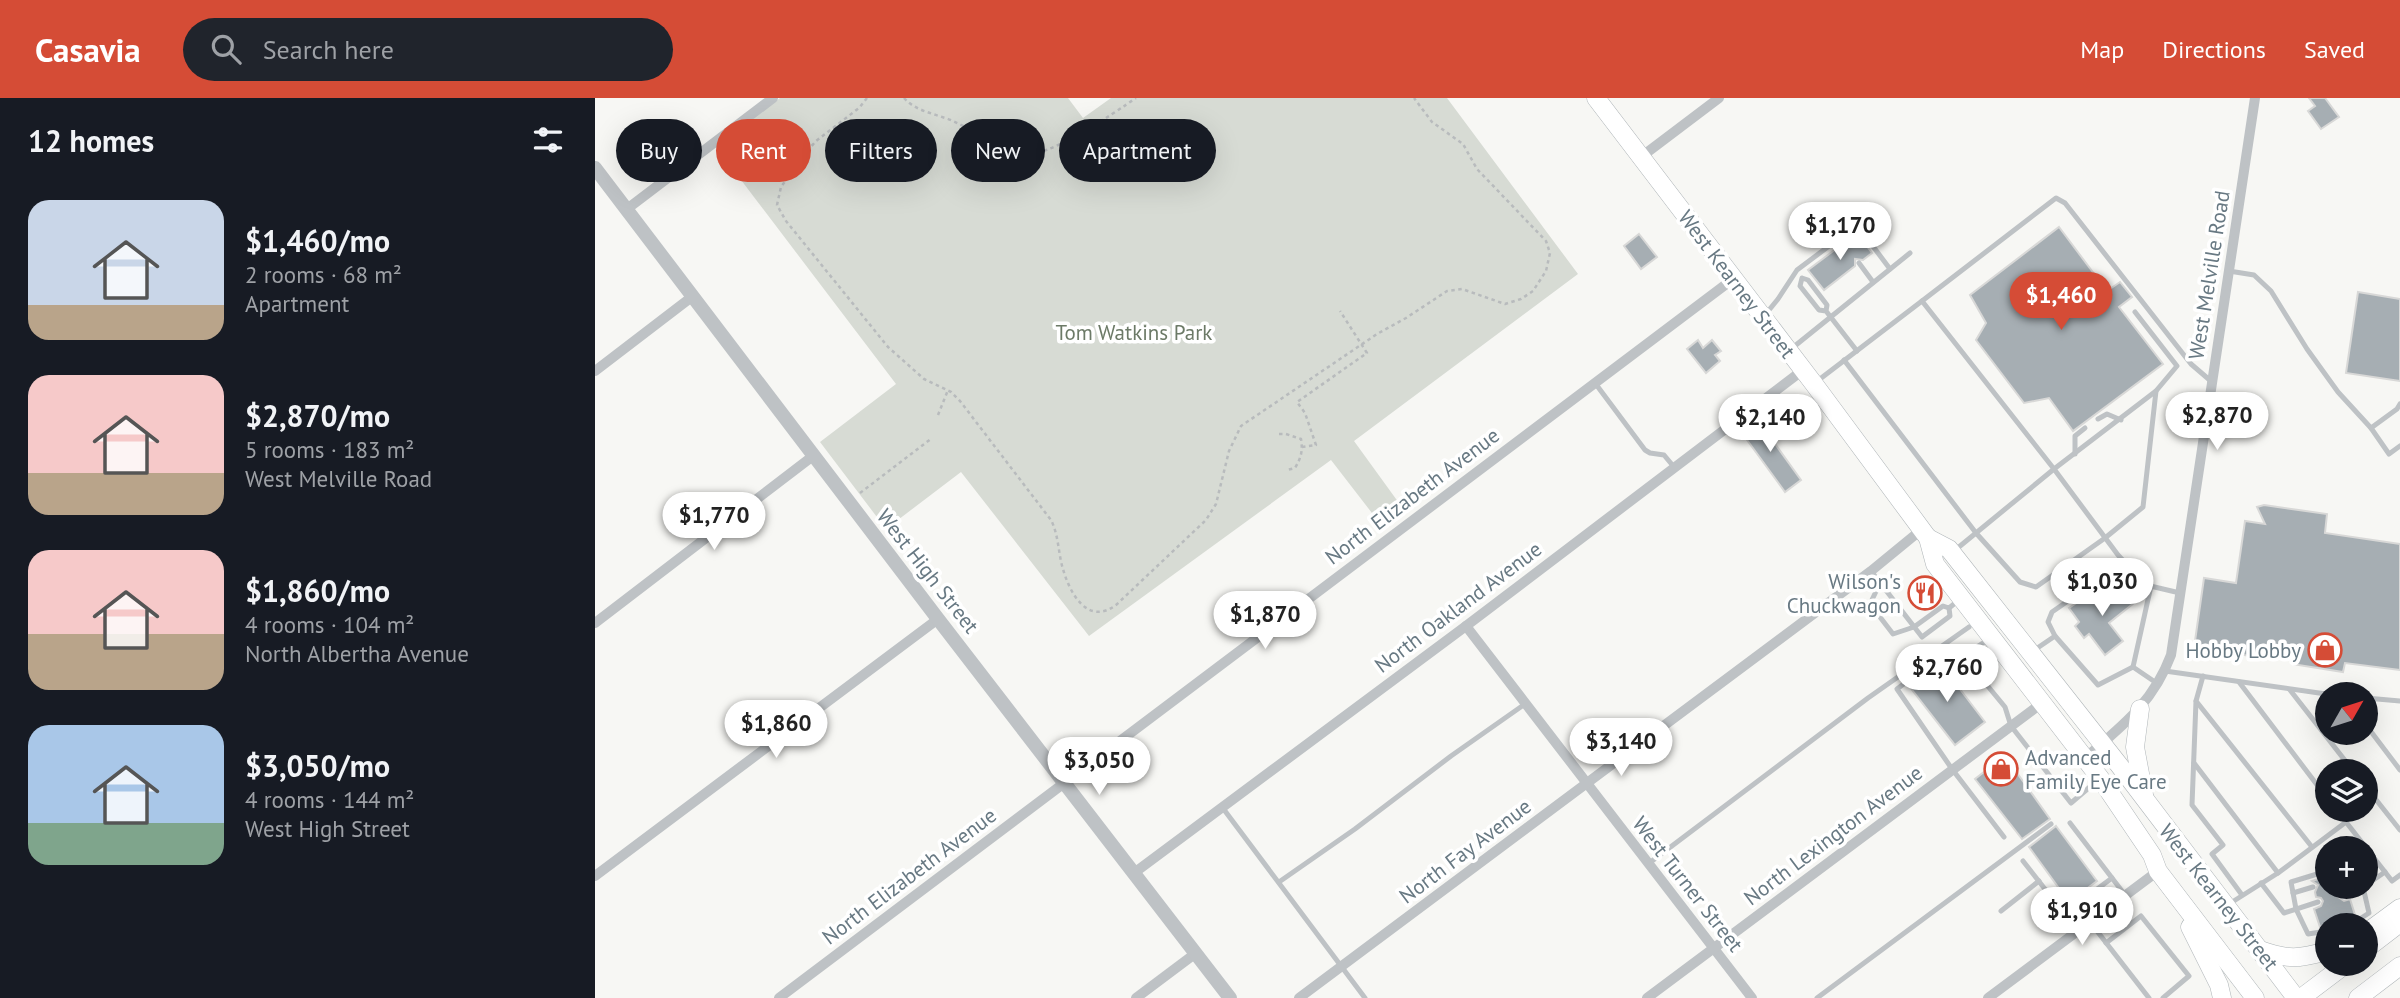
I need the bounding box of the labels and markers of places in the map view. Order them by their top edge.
pin: $1,170 [1783,202,1897,262]
pin: $1,460 [2004,272,2118,332]
pin: $2,870 [2160,392,2274,452]
pin: $2,140 [1713,394,1827,454]
pin: $1,770 [657,492,771,552]
pin: $1,030 [2045,559,2159,618]
place label: Wilson's Chuckwagon [1787,568,1901,619]
restaurant icon: Wilson's Chuckwagon [1906,574,1944,612]
pin: $1,870 [1208,592,1322,651]
shop icon: Hobby Lobby [2306,631,2344,669]
place label: Hobby Lobby [2185,637,2301,664]
pin: $2,760 [1890,644,2004,704]
pin: $1,860 [719,700,833,760]
pin: $3,140 [1564,718,1678,778]
pin: $3,050 [1042,738,1156,797]
place label: Advanced Family Eye Care [2025,744,2167,795]
shop icon: Advanced Family Eye Care [1982,750,2020,788]
pin: $1,910 [2025,888,2139,947]

